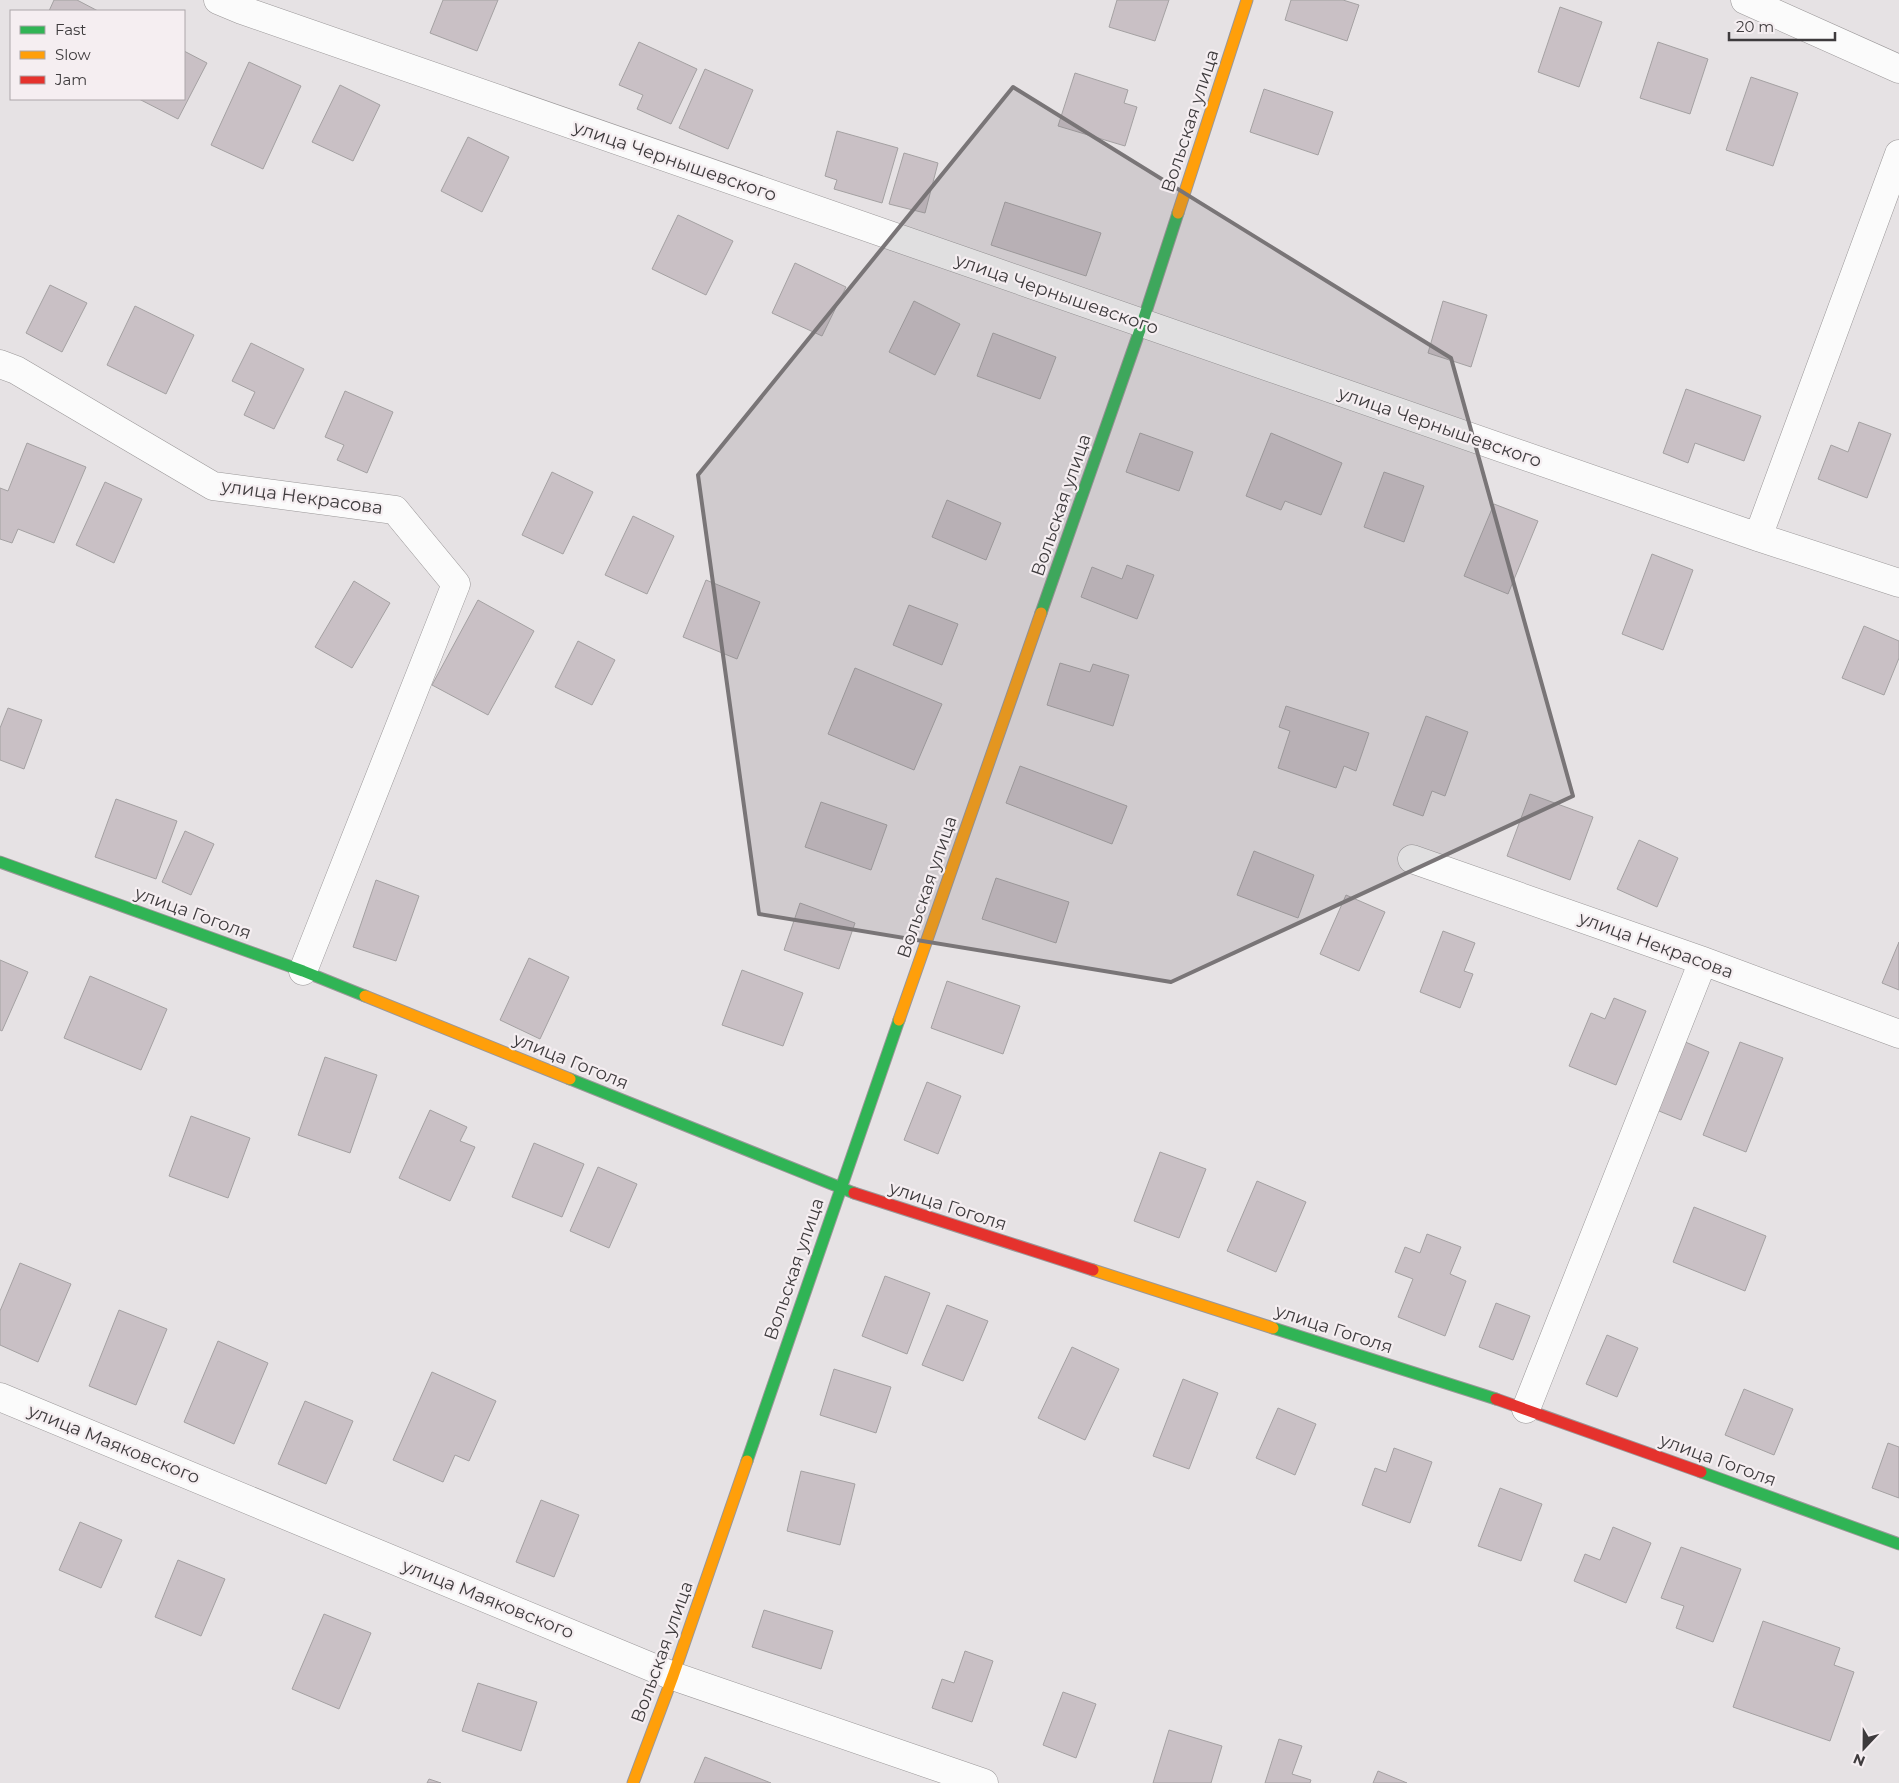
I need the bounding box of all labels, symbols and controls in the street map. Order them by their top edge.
legend [10,10,185,100]
scale bar [1729,10,1835,42]
text: 20 m [1736,17,1774,36]
text: Fast [55,20,86,39]
text: Slow [55,45,91,64]
street label: Вольская улица [1156,47,1224,195]
text: Jam [54,70,87,89]
street label: улица Чернышевского [569,116,780,206]
street label: улица Чернышевского [951,249,1162,339]
street label: улица Чернышевского [1334,382,1545,472]
street label: Вольская улица [1026,431,1096,579]
street label: улица Некрасова [219,475,384,519]
street label: Вольская улица [892,813,962,961]
street label: улица Гоголя [131,881,254,944]
street label: улица Некрасова [1575,906,1736,983]
street label: улица Гоголя [509,1028,632,1094]
street label: улица Гоголя [885,1176,1010,1235]
street label: Вольская улица [759,1195,829,1343]
street label: улица Гоголя [1271,1299,1396,1358]
street label: улица Маяковского [24,1399,203,1489]
street label: улица Гоголя [1656,1428,1779,1491]
street label: улица Маяковского [398,1554,577,1644]
street label: Вольская улица [626,1578,698,1726]
north arrow [1839,1723,1889,1773]
text: N [1851,1750,1868,1771]

